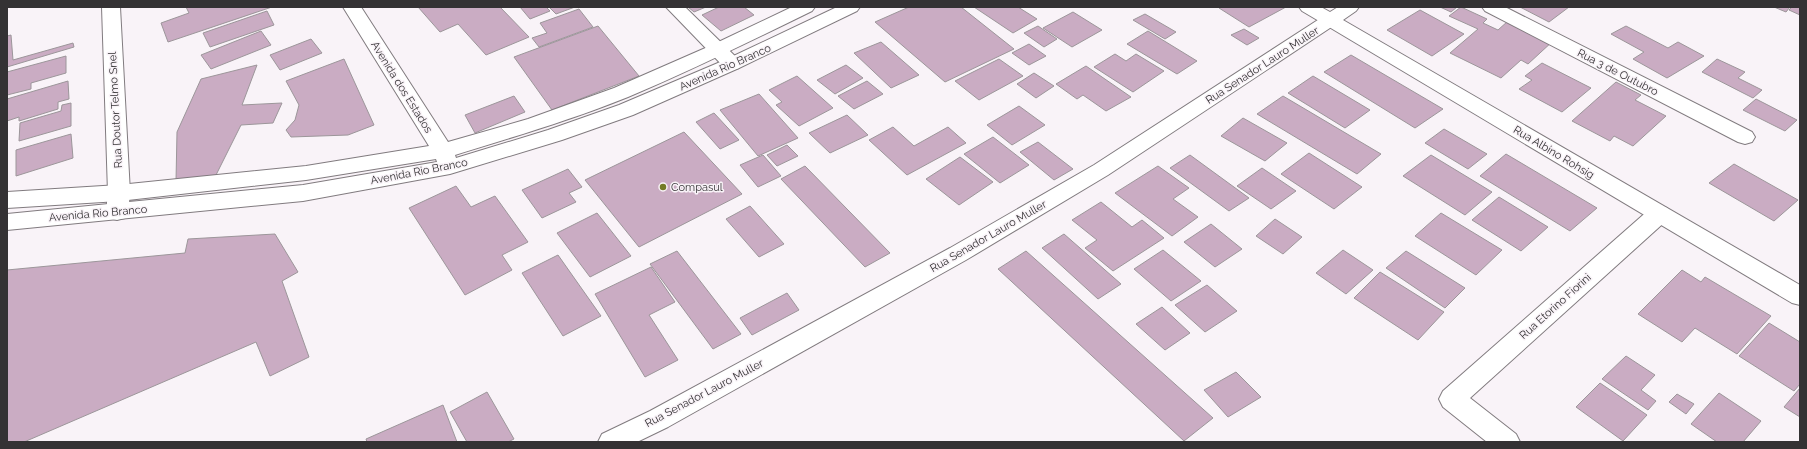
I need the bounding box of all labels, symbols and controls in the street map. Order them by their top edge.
street label: Rua Senador Lauro Muller [1203,24,1321,107]
street label: Avenida dos Estados [368,39,435,135]
street label: Avenida Rio Branco [678,41,773,93]
street label: Rua 3 de Outubro [1575,46,1661,99]
street label: Rua Doutor Telmo Snel [106,51,125,168]
street label: Rua Albino Rohsig [1511,123,1596,182]
street label: Avenida Rio Branco [369,156,469,187]
place label: Compasul [671,181,723,194]
marker: Compasul [658,182,668,192]
street label: Rua Senador Lauro Muller [928,198,1049,275]
street label: Avenida Rio Branco [48,203,148,224]
street label: Rua Etorino Fiorini [1517,271,1594,342]
street label: Rua Senador Lauro Muller [643,357,766,430]

